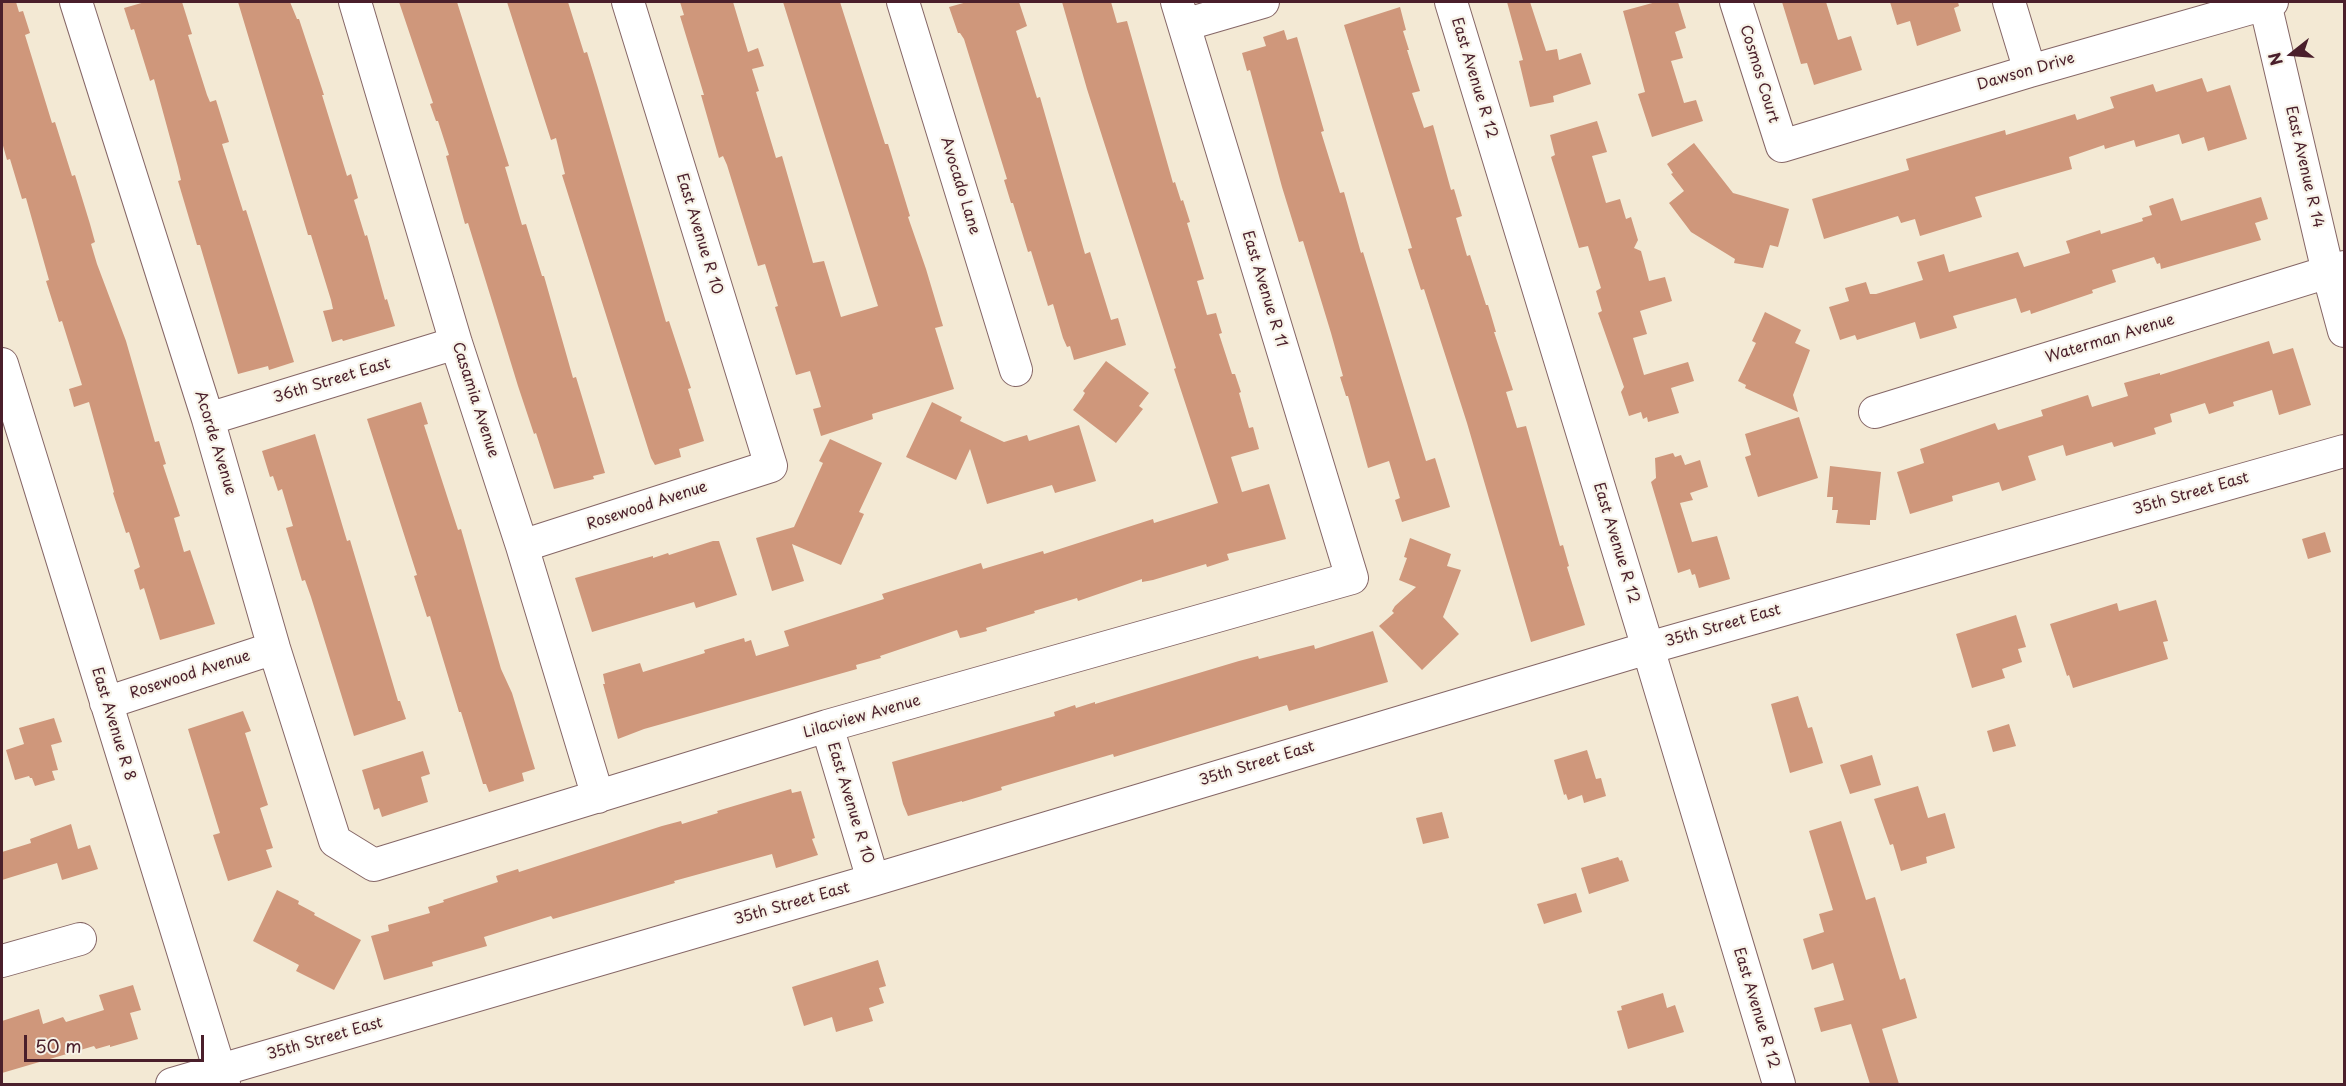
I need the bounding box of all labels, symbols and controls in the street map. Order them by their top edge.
street label: East Avenue R 12 [1447,15,1501,141]
street label: Cosmos Court [1736,23,1782,125]
north arrow [2262,24,2322,84]
street label: Dawson Drive [1975,49,2077,95]
text: N [2261,50,2288,69]
street label: East Avenue R 14 [2281,104,2327,230]
street label: Avocado Lane [937,135,983,237]
street label: East Avenue R 10 [672,171,726,297]
street label: East Avenue R 11 [1238,229,1290,349]
street label: Waterman Avenue [2043,311,2177,367]
street label: Casamia Avenue [448,340,502,460]
street label: 36th Street East [271,355,393,407]
street label: Acorde Avenue [191,389,239,497]
street label: 35th Street East [2131,469,2251,519]
street label: Rosewood Avenue [584,478,710,534]
street label: East Avenue R 12 [1589,480,1643,606]
street label: 35th Street East [1663,601,1783,651]
street label: Rosewood Avenue [127,647,253,703]
street label: East Avenue R 8 [87,665,139,783]
street label: Lilacview Avenue [801,692,923,742]
street label: 35th Street East [1197,738,1317,790]
street label: East Avenue R 10 [823,740,877,866]
street label: 35th Street East [732,879,852,929]
street label: East Avenue R 12 [1729,945,1783,1071]
street label: 35th Street East [265,1014,385,1064]
scale bar [27,1023,207,1061]
text: 50 m [35,1032,82,1059]

